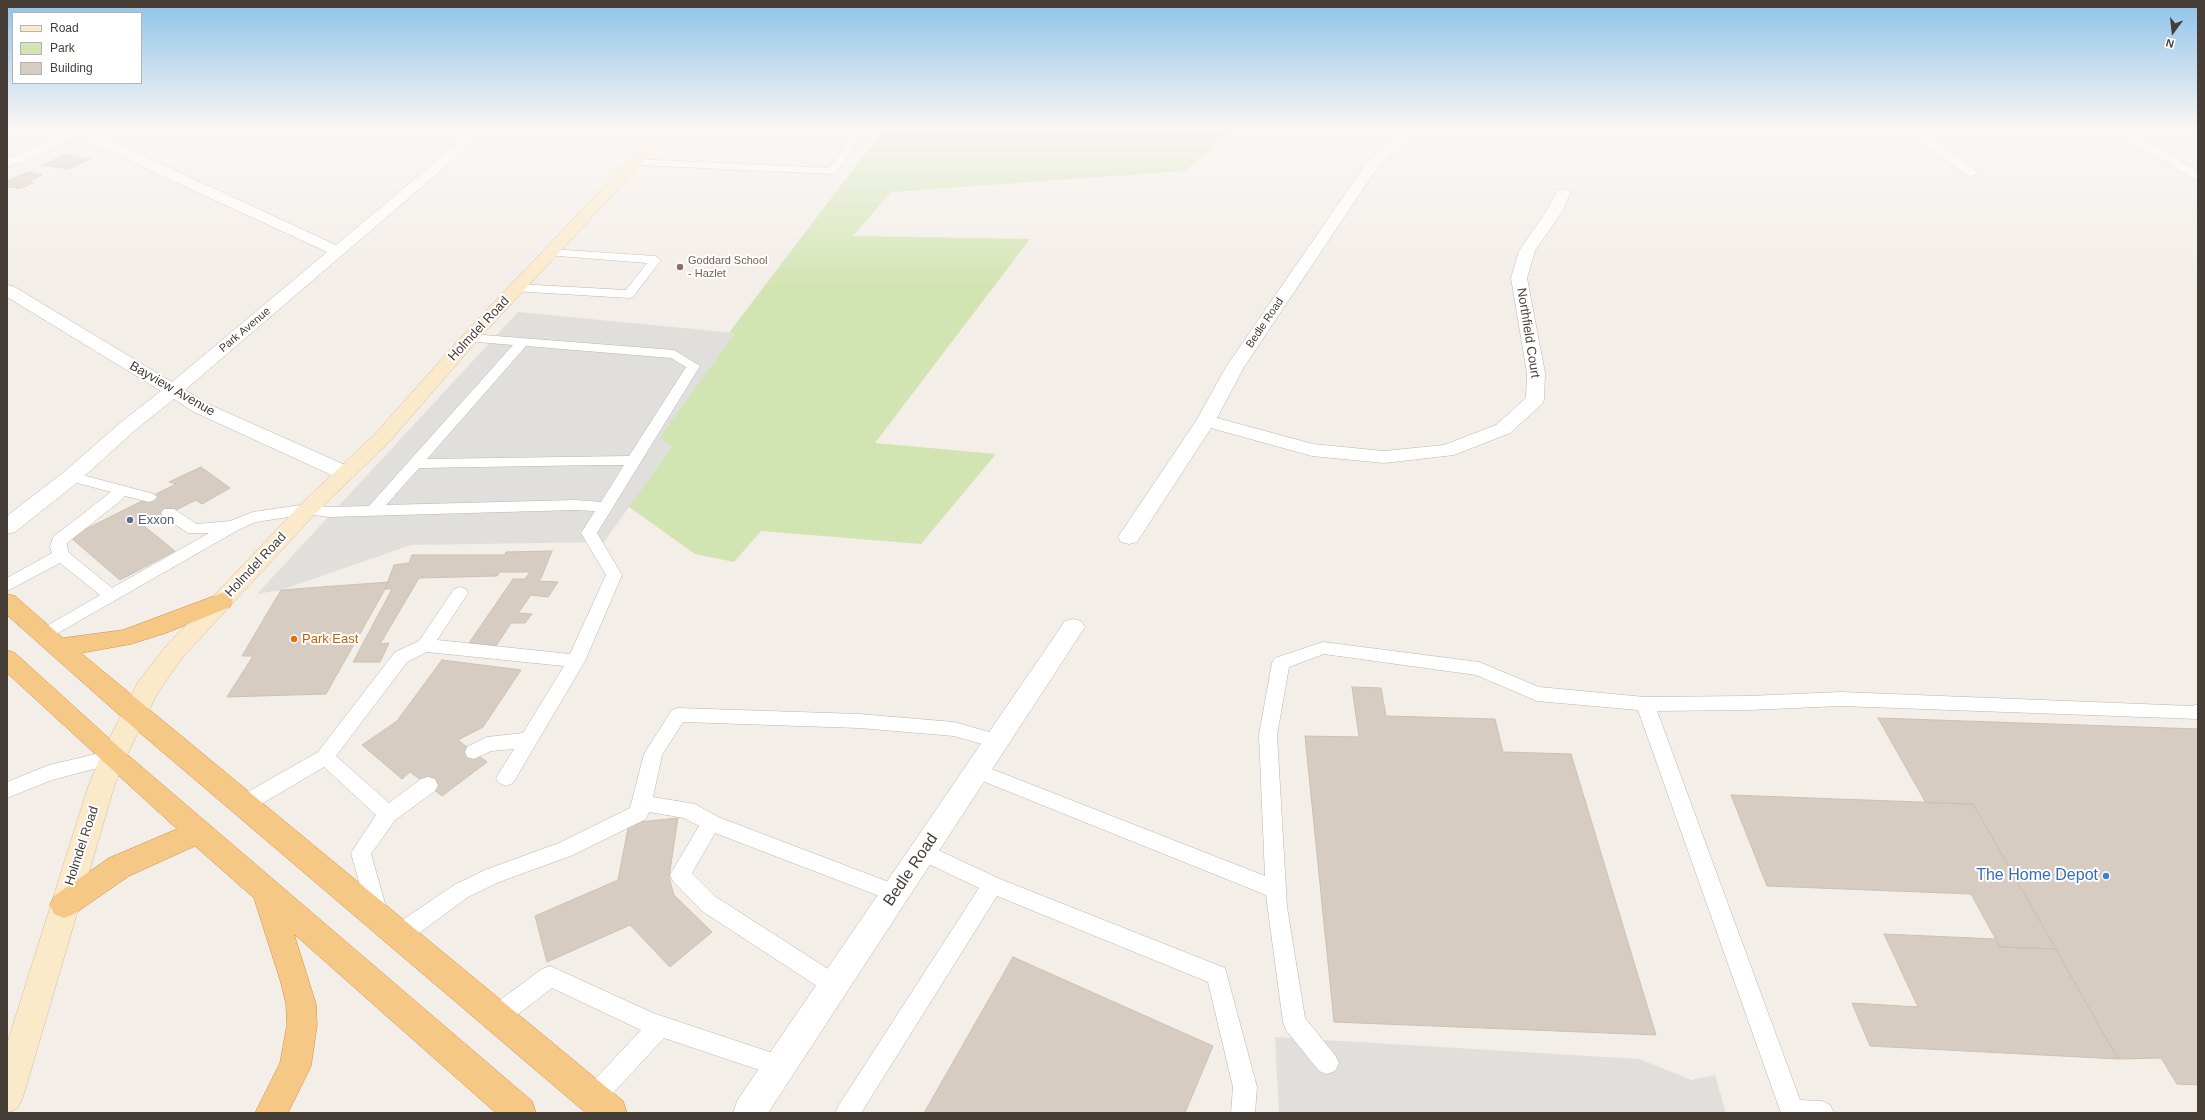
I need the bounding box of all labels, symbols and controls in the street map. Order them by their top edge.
legend [12,12,142,84]
north arrow [2153,12,2193,52]
text: Road [50,21,79,35]
text: N [2165,37,2175,50]
text: Park [50,41,75,55]
text: Building [50,61,93,75]
place label: Goddard School - Hazlet [688,254,767,280]
marker: Goddard School - Hazlet [675,262,685,272]
street label: Northfield Court [1513,287,1543,379]
street label: Holmdel Road [445,294,513,364]
street label: Bedle Road [1243,295,1287,351]
street label: Park Avenue [217,305,273,355]
street label: Bayview Avenue [127,358,217,420]
place label: Exxon [138,512,174,528]
marker: Exxon [125,515,135,525]
street label: Holmdel Road [222,530,290,600]
place label: Park East [302,631,358,647]
marker: Park East [289,634,299,644]
street label: Holmdel Road [62,804,102,888]
street label: Bedle Road [880,830,942,910]
place label: The Home Depot [1976,866,2098,886]
marker: The Home Depot [2101,871,2111,881]

